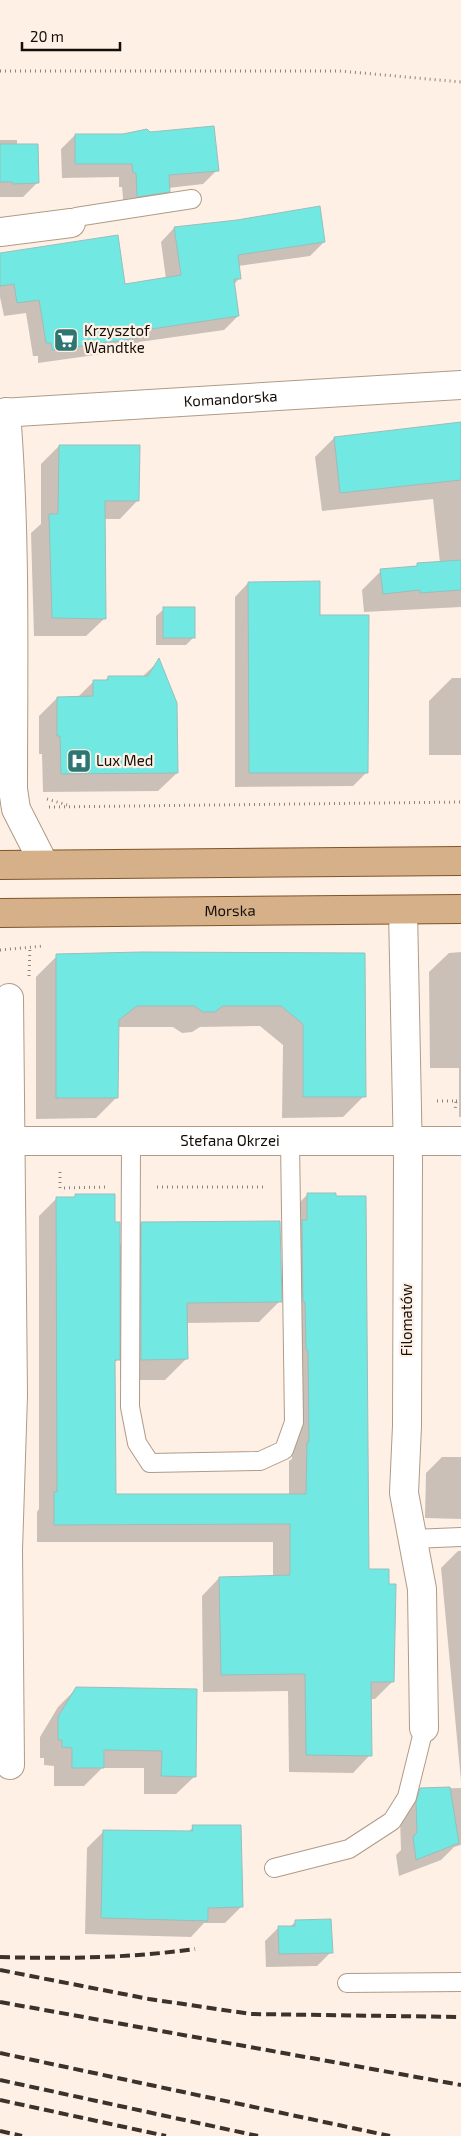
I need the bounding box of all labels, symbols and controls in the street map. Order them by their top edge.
scale bar [22,20,120,52]
text: 20 m [30,27,64,45]
place label: Krzysztof Wandtke [84,321,150,356]
supermarket icon: Krzysztof Wandtke [53,327,79,353]
street label: Komandorska [183,386,278,410]
hospital icon: Lux Med [66,748,92,774]
place label: Lux Med [96,751,153,769]
street label: Morska [204,901,256,919]
street label: Stefana Okrzei [180,1131,280,1149]
street label: Filomatów [397,1284,415,1356]

